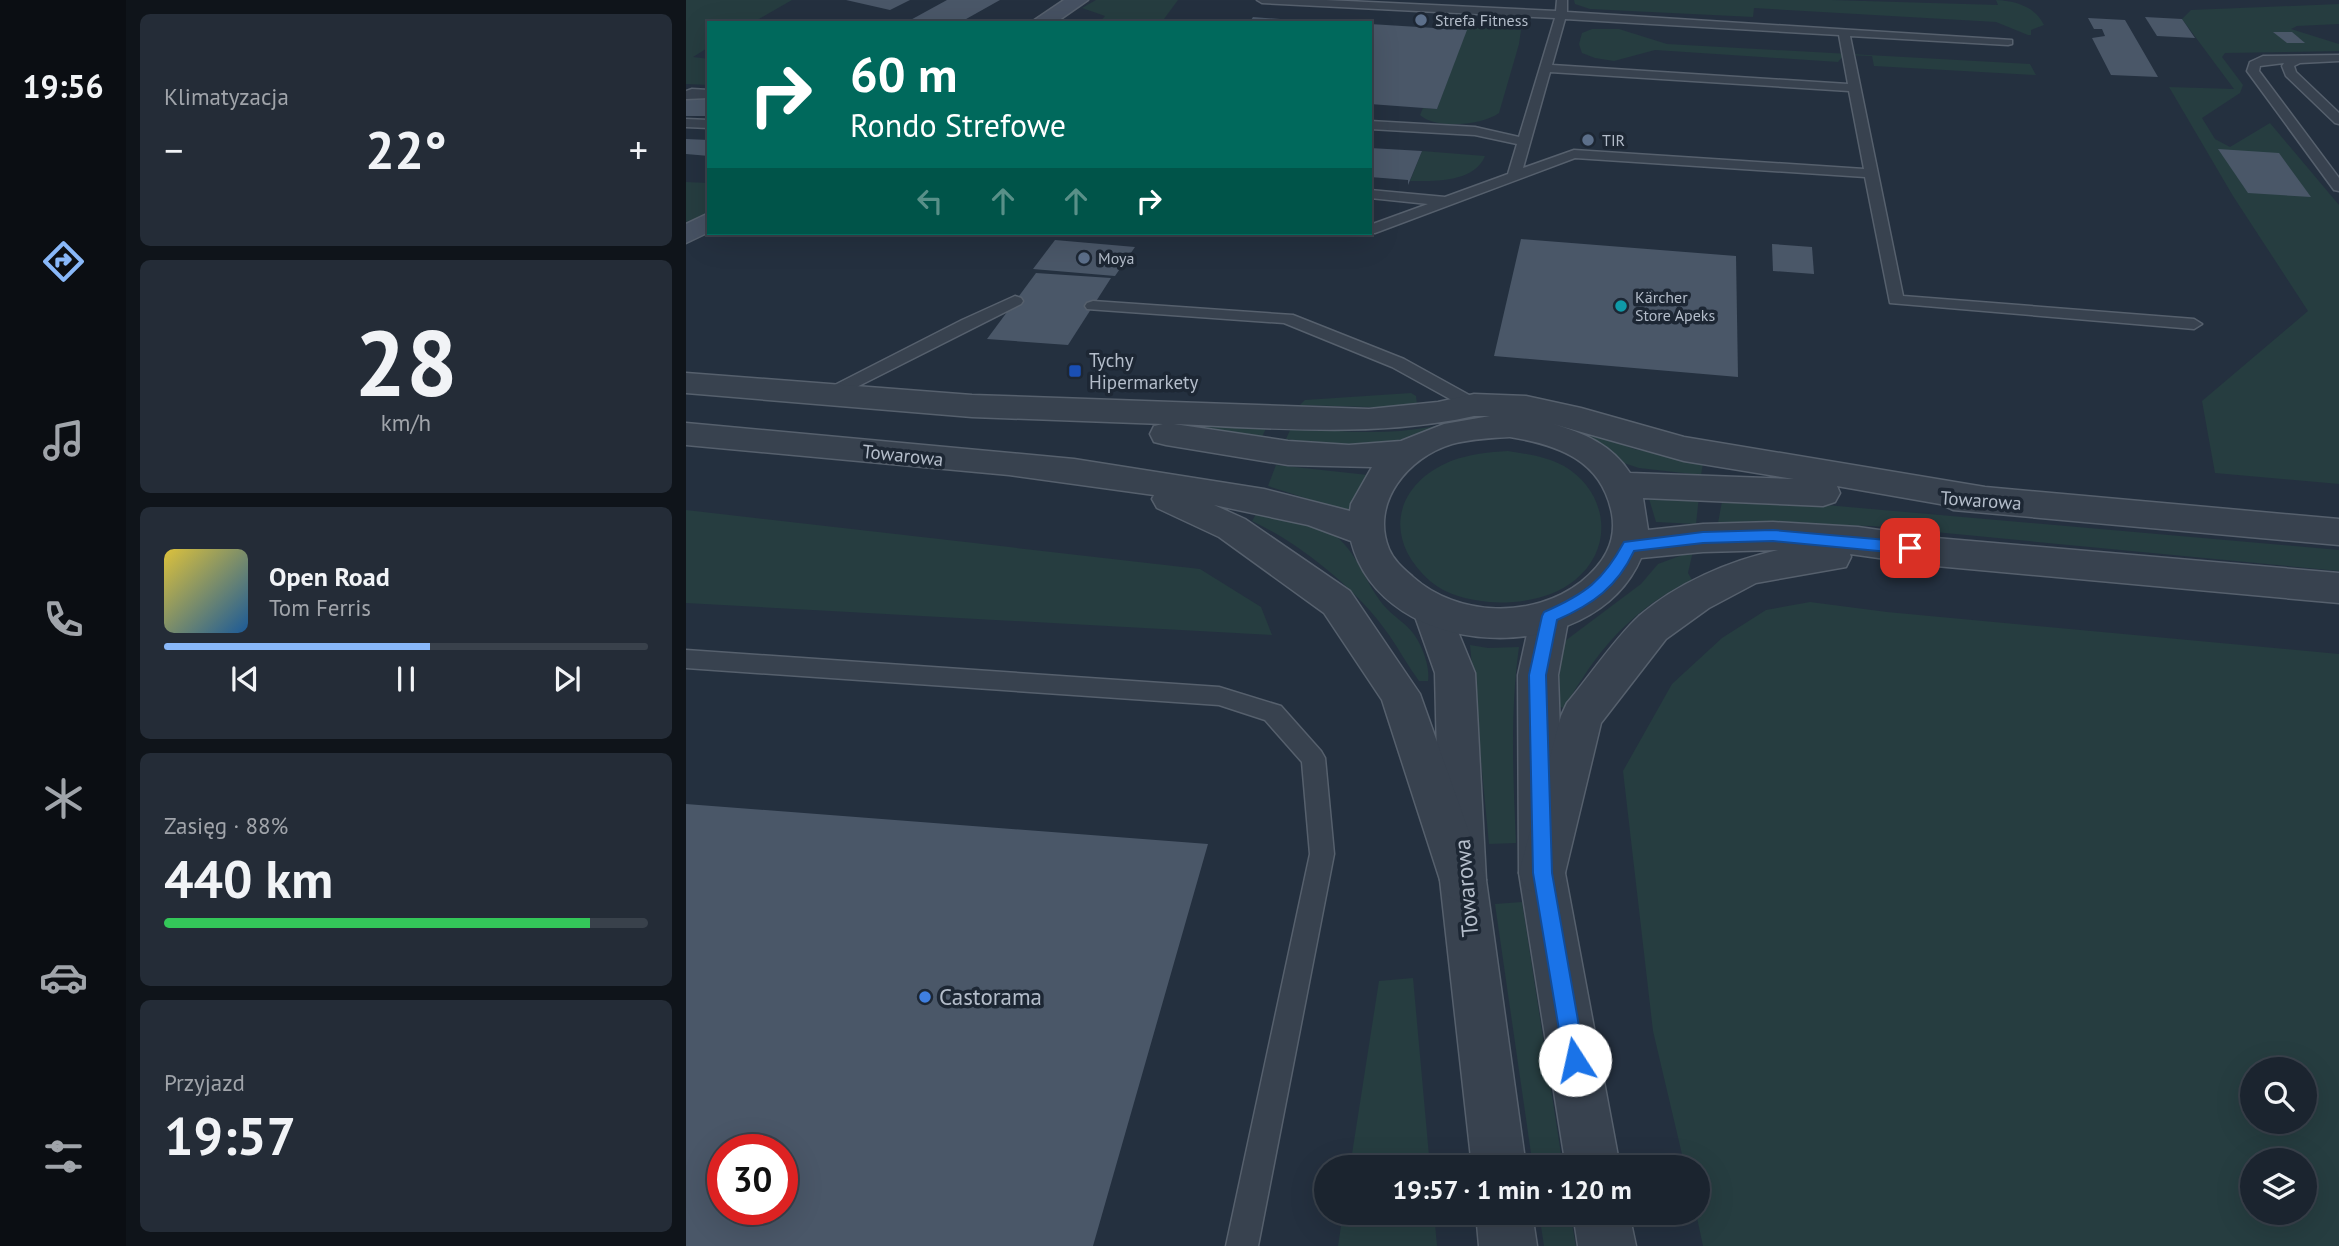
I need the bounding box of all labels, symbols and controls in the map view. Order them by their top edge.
place label: Strefa Fitness [1435,10,1528,30]
marker: Strefa Fitness [1413,12,1429,28]
text: 60 m [850,42,957,106]
icon: right [735,49,826,140]
text: 19:56 [22,65,104,107]
text: Klimatyzacja [164,82,289,111]
text: Rondo Strefowe [850,104,1066,146]
text: 22° [365,116,447,183]
text: − [164,125,183,174]
text: + [629,125,648,174]
place label: TIR [1602,130,1625,150]
marker: TIR [1580,132,1596,148]
icon: left [911,182,949,220]
icon: ahead [984,182,1022,220]
icon: ahead [1057,182,1095,220]
icon: right [1130,182,1168,220]
icon: directions [39,237,88,286]
place label: Moya [1098,248,1134,268]
marker: Moya [1076,250,1092,266]
place label: Kärcher Store Apeks [1635,287,1715,325]
marker: Kärcher Store Apeks [1613,298,1629,314]
text: 28 [354,303,458,421]
place label: Tychy Hipermarkety [1089,348,1199,394]
marker: Tychy Hipermarkety [1067,363,1083,379]
text: km/h [381,408,431,437]
icon: music [39,416,88,465]
street label: Towarowa [861,439,945,471]
street label: Towarowa [1940,485,2022,515]
pin [1880,518,1940,578]
icon: arrive [1891,529,1929,567]
text: Open Road [269,560,390,593]
text: Tom Ferris [269,593,371,622]
icon: phone [39,595,88,644]
icon: previous [226,660,264,698]
icon: pause [387,660,425,698]
icon: next [548,660,586,698]
icon: climate [39,774,88,823]
text: Zasięg · 88% [164,811,288,840]
street label: Towarowa [1447,838,1484,938]
text: 440 km [164,845,333,912]
icon: car [39,953,88,1002]
place label: Castorama [939,982,1042,1011]
marker: Castorama [917,989,933,1005]
position arrow [1538,1023,1612,1097]
map controls [2240,1057,2317,1225]
button: search [2240,1057,2317,1134]
text: Przyjazd [164,1068,245,1097]
text: 19:57 [164,1102,296,1169]
icon: filters [39,1132,88,1181]
speed limit sign: 30 [707,1134,798,1225]
button: layers [2240,1148,2317,1225]
text: 19:57 · 1 min · 120 m [1392,1173,1632,1206]

